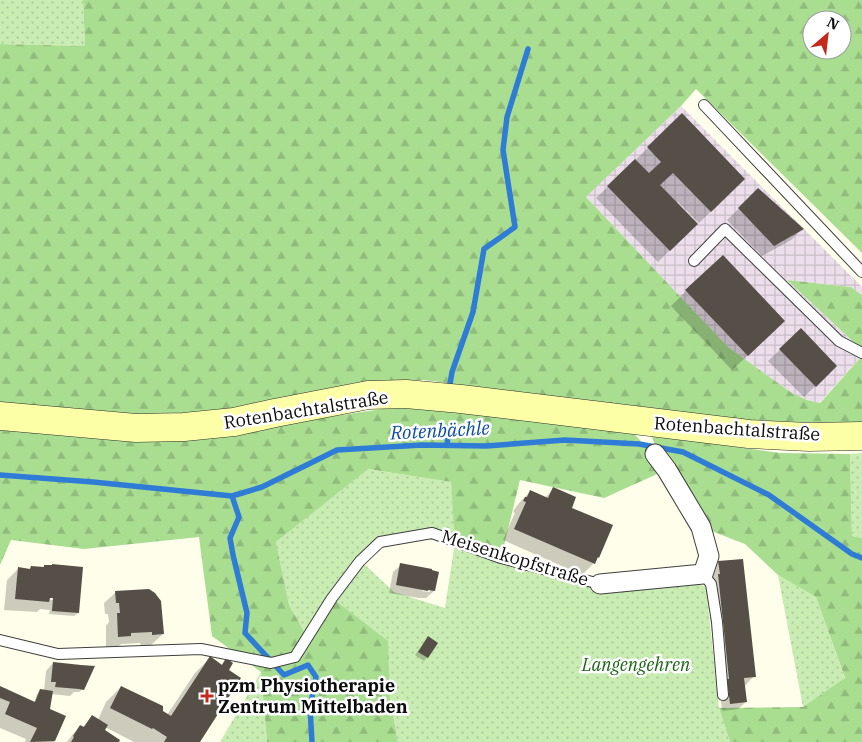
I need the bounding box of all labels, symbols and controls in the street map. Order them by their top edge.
north arrow [802,10,852,60]
text: N [824,13,842,34]
street label: Rotenbachtalstraße [222,385,390,434]
street label: Rotenbachtalstraße [653,411,821,446]
water label: Rotenbächle [389,415,491,445]
street label: Meisenkopfstraße [439,524,591,591]
park label: Langengehren [581,653,691,676]
place label: pzm Physiotherapie Zentrum Mittelbaden [218,674,408,718]
marker: pzm Physiotherapie Zentrum Mittelbaden [200,689,214,703]

